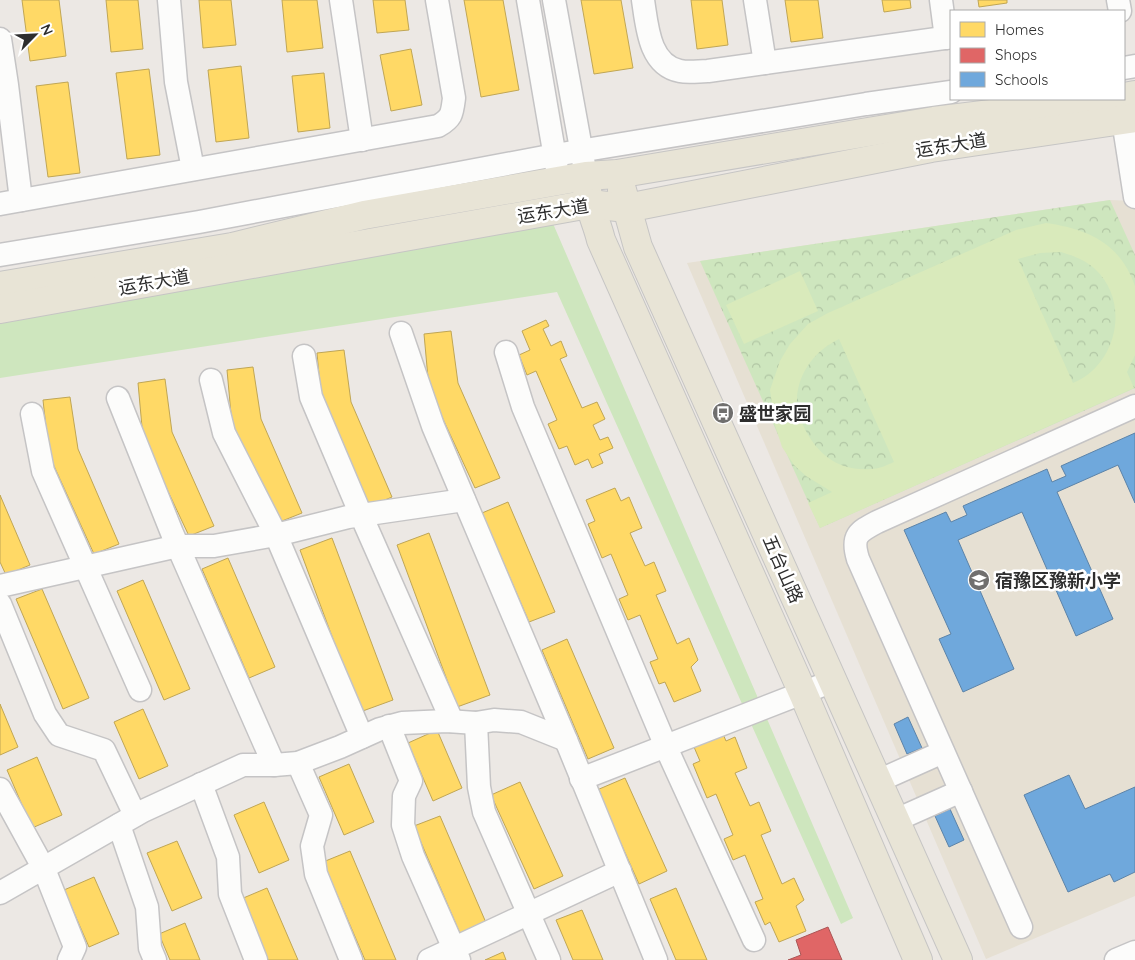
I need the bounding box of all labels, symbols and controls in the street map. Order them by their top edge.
north arrow [10,10,60,60]
legend [950,10,1125,100]
text: Homes [995,20,1044,39]
text: N [37,21,57,38]
text: Shops [995,45,1037,64]
text: Schools [995,70,1048,89]
street label: 运东大道 [914,128,988,162]
street label: 运东大道 [516,194,590,228]
street label: 运东大道 [117,264,191,300]
bus stop icon: 盛世家园 [711,401,735,425]
place label: 盛世家园 [739,402,811,425]
street label: 五台山路 [758,531,808,607]
school or university icon: 宿豫区豫新小学 [967,568,991,592]
place label: 宿豫区豫新小学 [995,569,1121,592]

